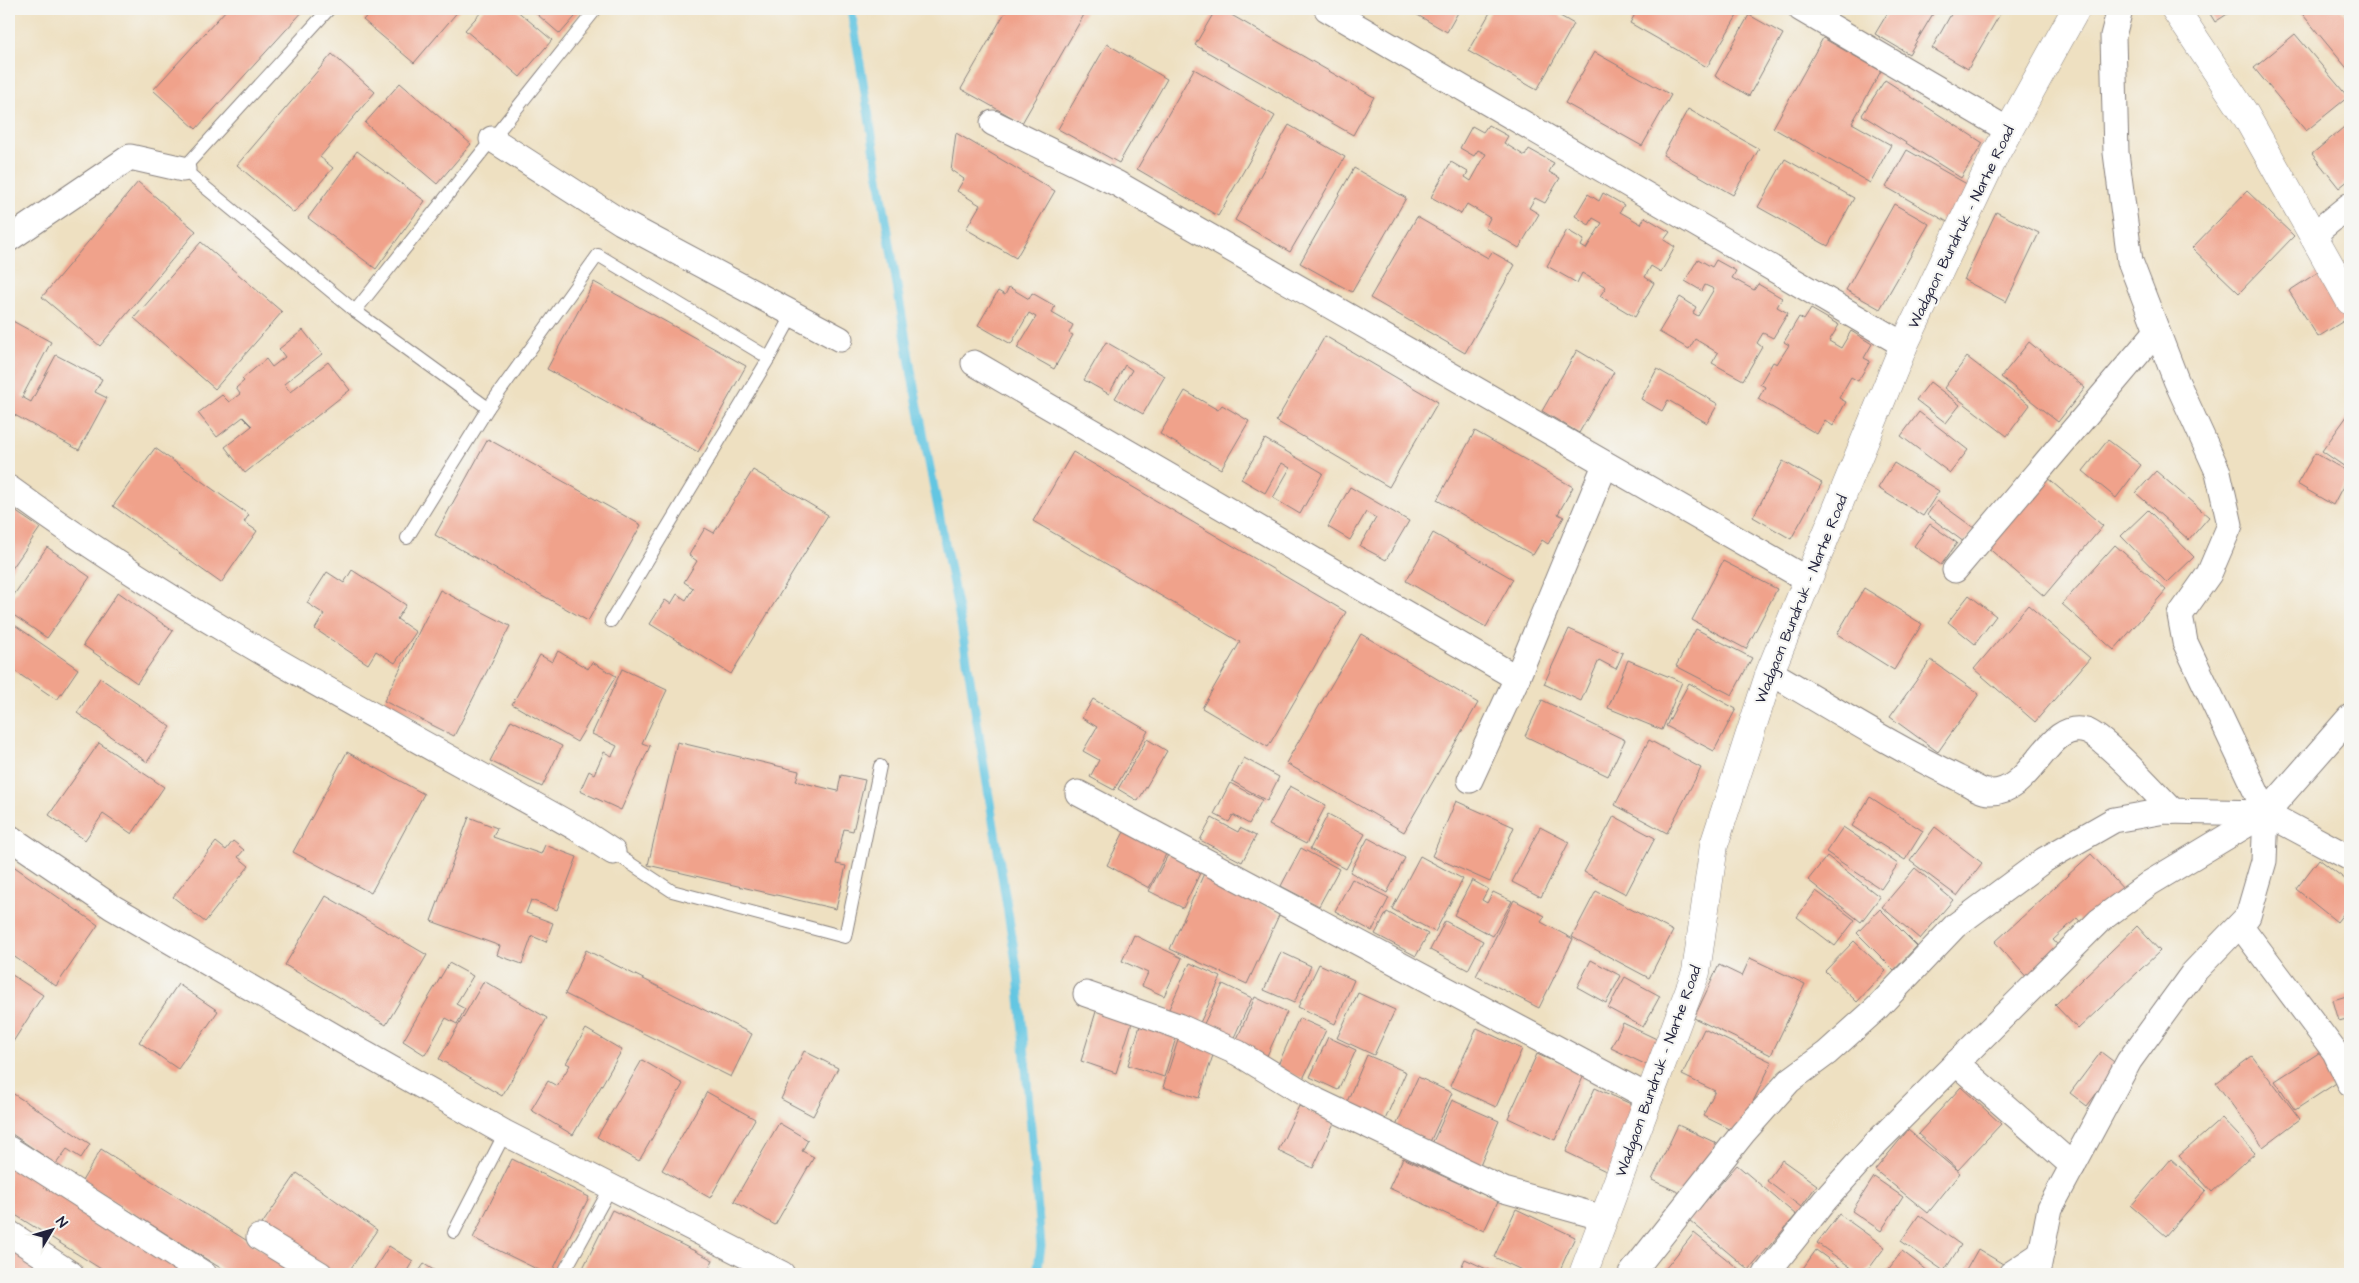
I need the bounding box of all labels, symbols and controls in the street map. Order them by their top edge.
street label: Wadgaon Bundruk - Narhe Road [1903,122,2021,333]
street label: Wadgaon Bundruk - Narhe Road [1750,491,1854,707]
street label: Wadgaon Bundruk - Narhe Road [1610,962,1708,1180]
north arrow [28,1206,78,1256]
text: N [51,1213,72,1232]

